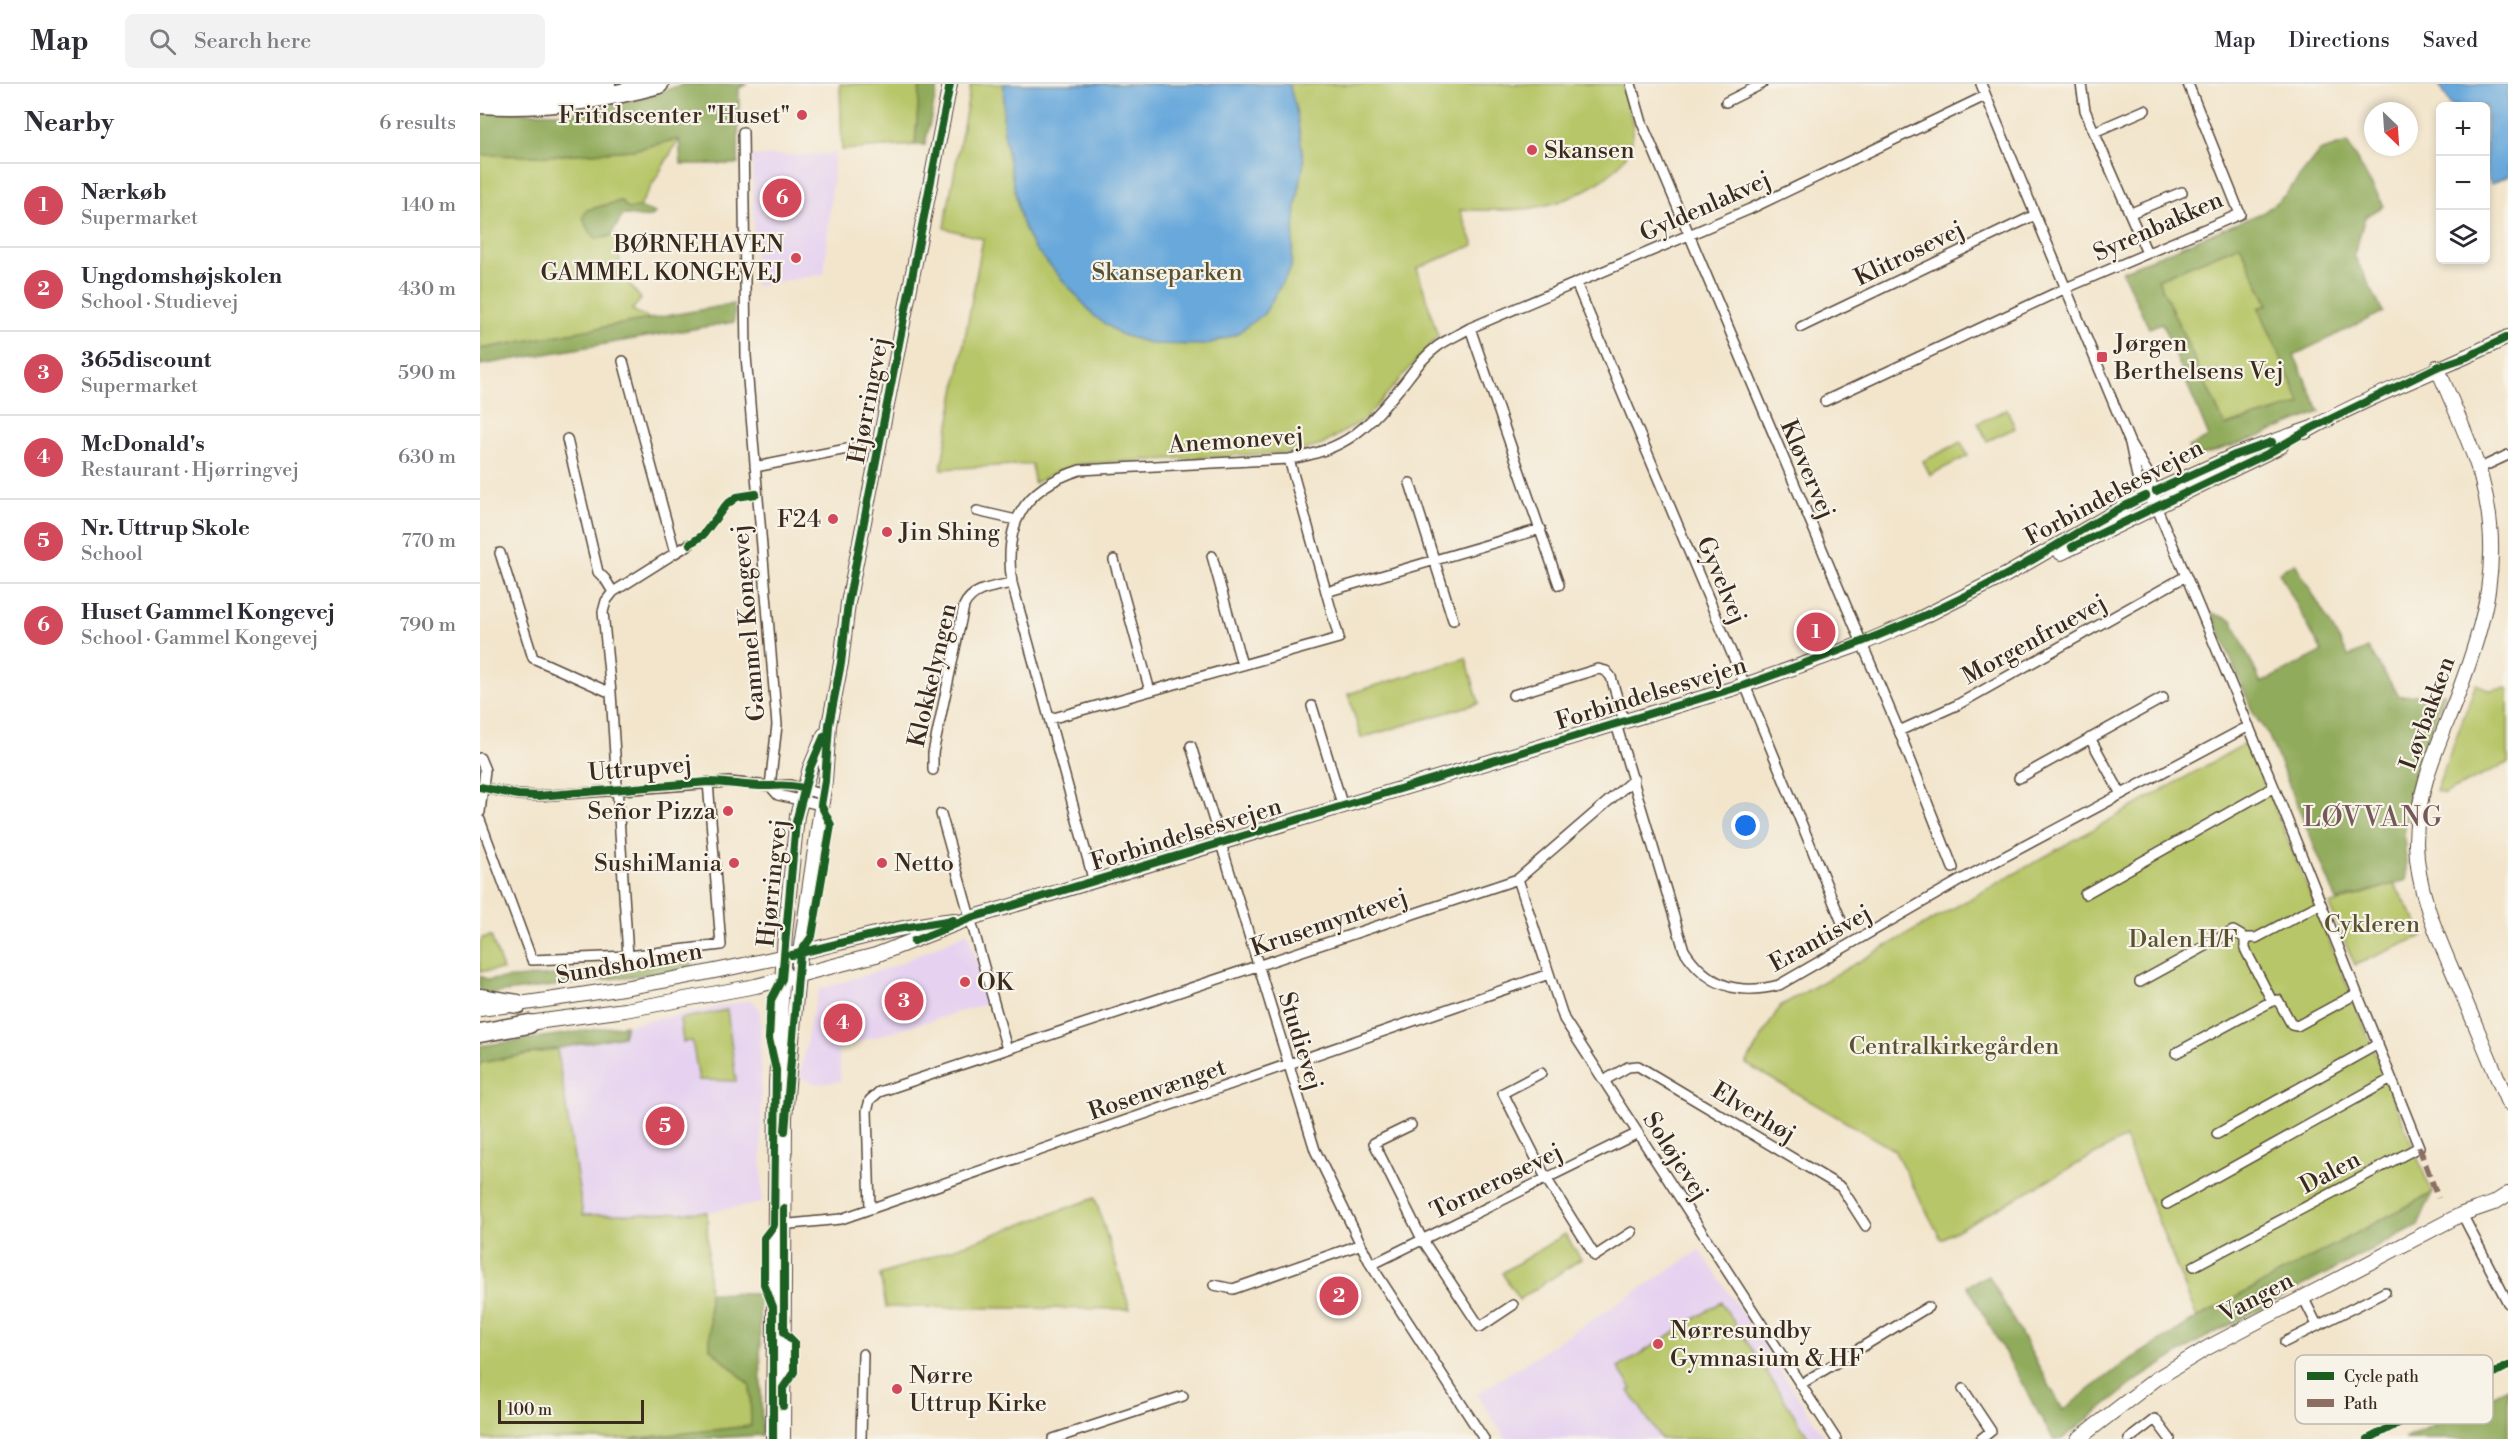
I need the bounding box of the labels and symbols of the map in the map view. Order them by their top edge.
place label: Fritidscenter "Huset" [558,101,790,131]
north arrow [2364,102,2418,156]
marker: Fritidscenter "Huset" [795,108,809,122]
place label: Skansen [1544,136,1634,166]
marker: Skansen [1525,143,1539,157]
street label: Gyldenlakvej [1635,165,1775,249]
pin: 6 [762,176,802,220]
street label: Syrenbakken [2089,185,2228,269]
street label: Klitrosevej [1850,214,1969,293]
place label: BØRNEHAVEN GAMMEL KONGEVEJ [541,230,784,288]
marker: BØRNEHAVEN GAMMEL KONGEVEJ [789,251,803,265]
park label: Skanseparken [1091,258,1243,288]
place label: Jørgen Berthelsens Vej [2113,329,2284,387]
street label: Hjørringvej [842,334,896,466]
marker: Jørgen Berthelsens Vej [2095,350,2109,364]
street label: Kløvervej [1773,415,1841,523]
street label: Anemonevej [1167,421,1305,461]
street label: Forbindelsesvejen [2020,433,2209,553]
place label: F24 [777,505,821,535]
marker: F24 [826,512,840,526]
place label: Jin Shing [898,518,1001,548]
street label: Gammel Kongevej [725,524,773,722]
marker: Jin Shing [880,525,894,539]
street label: Gyvelvej [1689,532,1753,629]
street label: Morgenfruevej [1957,588,2112,692]
street label: Klokkelyngen [902,600,964,750]
pin: 1 [1796,610,1836,654]
street label: Forbindelsesvejen [1552,651,1750,737]
street label: Løvbakken [2394,653,2462,774]
street label: Uttrupvej [587,749,693,788]
street label: Forbindelsesvejen [1087,792,1285,878]
place label: Señor Pizza [587,797,717,827]
district label: LØVVANG [2303,801,2443,835]
marker: Señor Pizza [721,804,735,818]
your location [1731,811,1760,840]
street label: Hjørringvej [751,818,795,949]
place label: SushiMania [594,849,723,879]
place label: Netto [894,849,954,879]
marker: SushiMania [727,856,741,870]
marker: Netto [875,856,889,870]
street label: Krusemyntevej [1247,882,1412,964]
street label: Erantisvej [1764,899,1877,979]
park label: Cykleren [2324,910,2420,940]
park label: Dalen H/F [2129,925,2237,955]
street label: Sundsholmen [554,936,705,992]
place label: OK [977,968,1015,998]
marker: OK [958,975,972,989]
pin: 3 [884,978,924,1024]
street label: Studievej [1271,989,1329,1094]
pin: 4 [824,1000,862,1046]
park label: Centralkirkegården [1849,1032,2059,1062]
street label: Rosenvænget [1085,1052,1231,1128]
street label: Elverhøj [1706,1076,1801,1150]
pin: 5 [646,1104,684,1148]
street label: Soløjevej [1636,1107,1715,1206]
street label: Tornerosevej [1426,1137,1567,1227]
street label: Dalen [2295,1145,2366,1201]
street label: Vangen [2213,1266,2299,1330]
pin: 2 [1320,1274,1358,1318]
place label: Nørresundby Gymnasium & HF [1670,1316,1864,1374]
marker: Nørresundby Gymnasium & HF [1651,1337,1665,1351]
legend [2295,1355,2493,1424]
place label: Nørre Uttrup Kirke [909,1361,1047,1419]
text: Cycle path [2344,1367,2419,1387]
marker: Nørre Uttrup Kirke [890,1382,904,1396]
text: Path [2344,1394,2378,1414]
scale bar [498,1397,644,1424]

